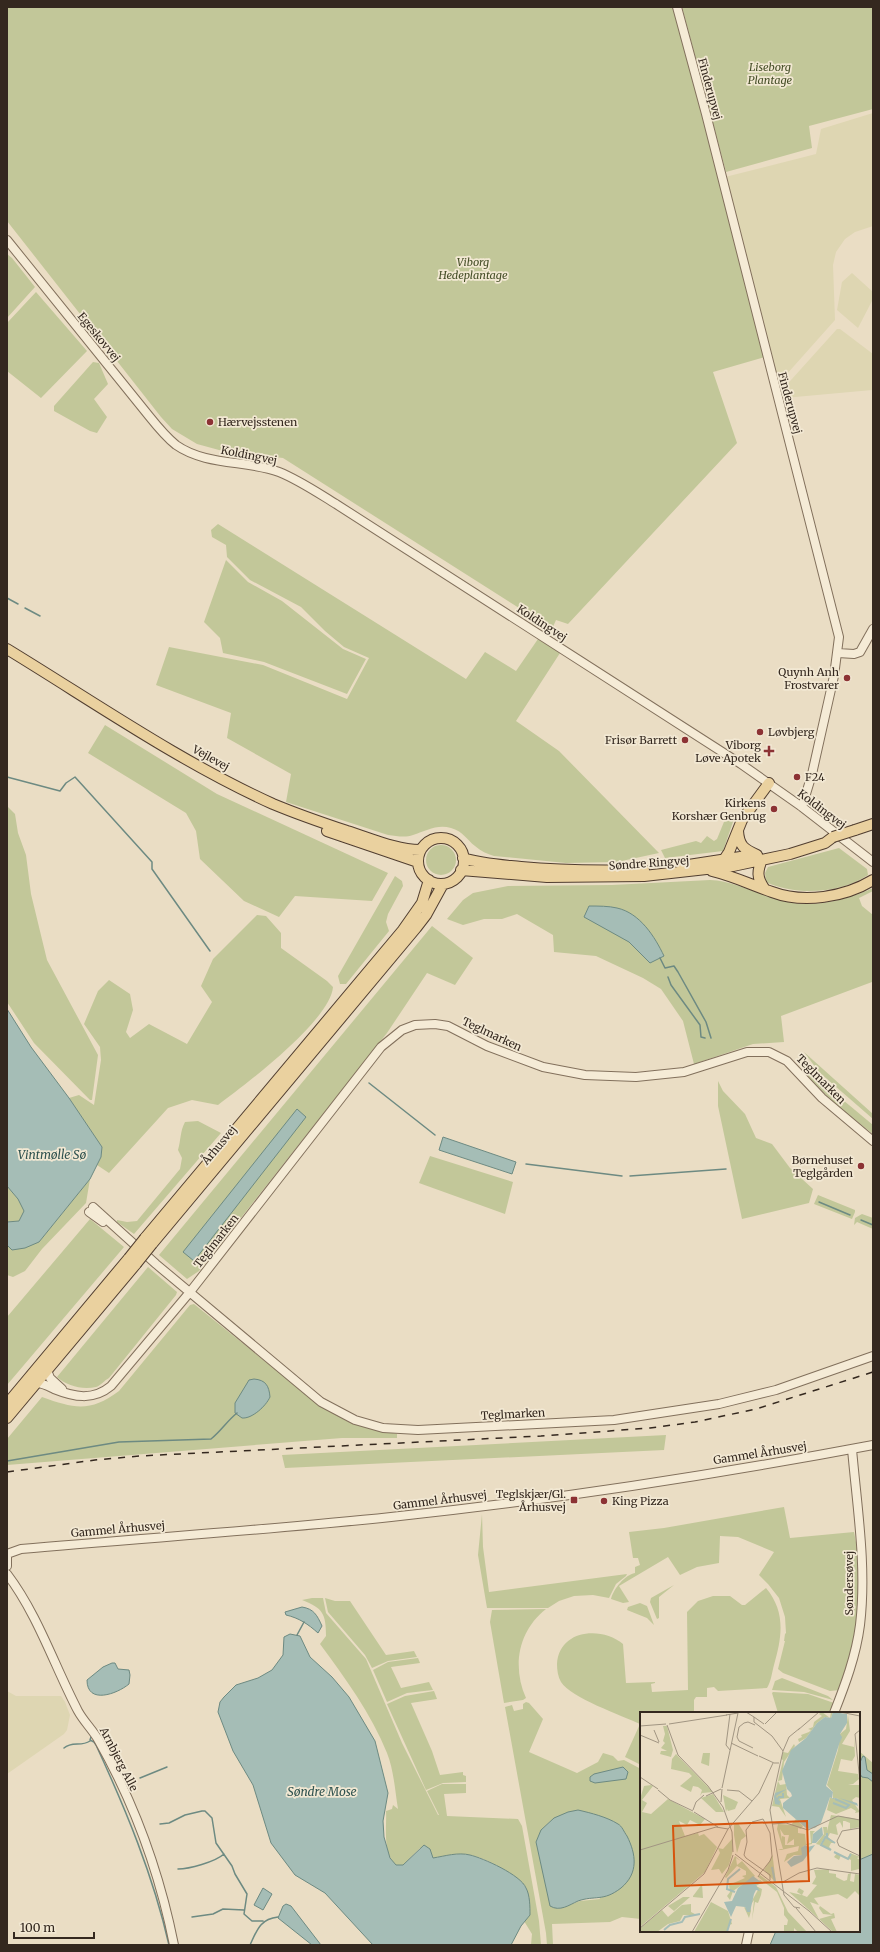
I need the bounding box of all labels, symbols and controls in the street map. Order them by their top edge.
street label: Finderupvej [695,56,725,122]
park label: Liseborg Plantage [748,60,793,87]
park label: Viborg Hedeplantage [437,255,508,282]
street label: Egeskovvej [75,309,123,365]
street label: Finderupvej [775,370,805,436]
place label: Hærvejsstenen [218,415,298,429]
marker: Hærvejsstenen [205,417,215,427]
street label: Koldingvej [220,443,278,467]
street label: Koldingvej [514,602,570,644]
place label: Quynh Anh Frostvarer [778,665,840,692]
marker: Quynh Anh Frostvarer [842,673,852,683]
place label: Løvbjerg [768,725,815,739]
marker: Løvbjerg [755,727,765,737]
place label: Frisør Barrett [605,733,678,747]
marker: Frisør Barrett [680,735,690,745]
place label: Viborg Løve Apotek [695,738,761,765]
street label: Vejlevej [189,742,232,774]
marker: Viborg Løve Apotek [764,746,774,756]
place label: F24 [805,770,825,784]
marker: F24 [792,772,802,782]
street label: Koldingvej [795,786,849,832]
place label: Kirkens Korshær Genbrug [672,796,766,823]
marker: Kirkens Korshær Genbrug [769,804,779,814]
street label: Søndre Ringvej [608,853,690,873]
street label: Teglmarken [460,1014,525,1054]
street label: Teglmarken [793,1051,849,1107]
street label: Århusvej [198,1122,239,1168]
water label: Vintmølle Sø [18,1147,86,1162]
place label: Børnehuset Teglgården [792,1153,854,1180]
marker: Børnehuset Teglgården [856,1161,866,1171]
street label: Teglmarken [191,1211,242,1271]
street label: Teglmarken [481,1405,546,1423]
street label: Gammel Århusvej [712,1439,808,1467]
street label: Gammel Århusvej [392,1487,488,1513]
place label: Teglskjær/Gl. Århusvej [496,1487,566,1514]
place label: King Pizza [612,1494,669,1508]
marker: Teglskjær/Gl. Århusvej [569,1495,579,1505]
marker: King Pizza [599,1496,609,1506]
street label: Gammel Århusvej [70,1518,166,1540]
street label: Søndersøvej [842,1551,856,1615]
inset map [640,1712,860,1932]
street label: Arnbjerg Alle [96,1724,141,1794]
water label: Søndre Mose [287,1784,357,1799]
scale bar [14,1914,94,1940]
text: 100 m [20,1920,55,1935]

